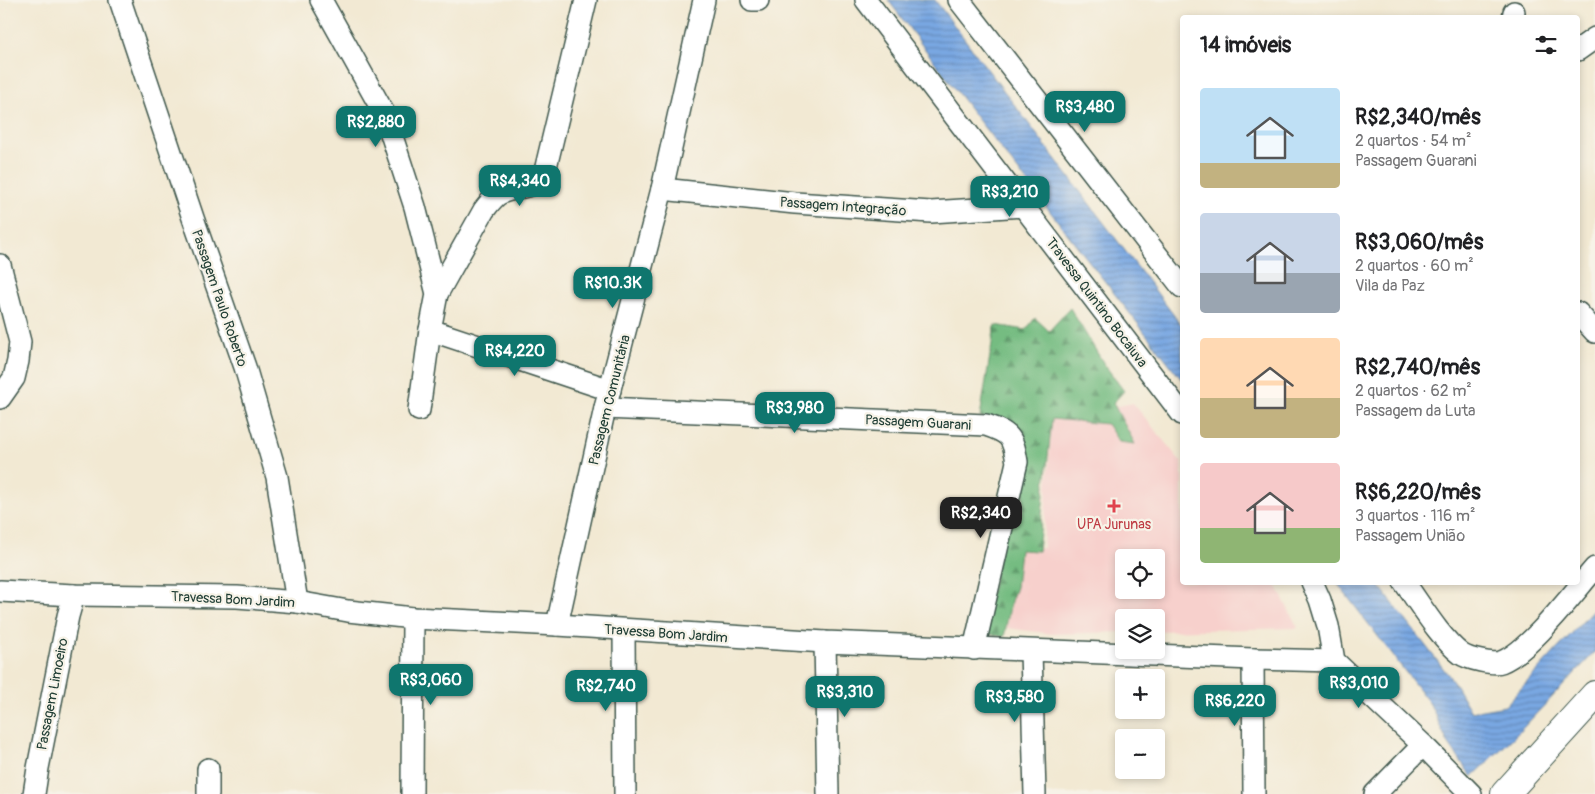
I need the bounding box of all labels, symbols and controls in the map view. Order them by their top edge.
icon: filters [1532,31,1560,59]
text: 14 imóveis [1200,32,1291,59]
pin: R$3,480 [1039,90,1131,133]
text: R$3,480 [1055,97,1115,117]
text: R$2,340/mês [1355,104,1481,131]
pin: R$2,880 [330,106,422,148]
icon: home [1240,108,1300,168]
text: R$2,880 [347,112,405,132]
text: 2 quartos · 54 m² [1355,131,1472,151]
text: Passagem Guarani [1355,151,1477,171]
pin: R$4,340 [474,164,566,207]
text: R$4,340 [490,171,550,191]
pin: R$3,210 [964,176,1056,218]
text: R$3,210 [981,182,1039,202]
street label: Passagem Integração [779,194,907,219]
street label: Passagem Paulo Roberto [188,227,251,369]
text: R$3,060/mês [1355,229,1483,256]
icon: home [1240,233,1300,293]
street label: Travessa Quintino Bocaiuva [1042,234,1151,371]
text: 2 quartos · 60 m² [1355,256,1474,276]
pin: R$10.3K [567,266,659,309]
text: R$10.3K [584,273,642,293]
text: Vila da Paz [1355,276,1425,296]
street label: Passagem Comunitária [585,333,634,467]
pin: R$4,220 [469,334,561,377]
text: R$4,220 [485,341,545,361]
text: R$2,740/mês [1355,354,1480,381]
icon: home [1240,358,1300,418]
text: 2 quartos · 62 m² [1355,381,1472,401]
pin: R$3,980 [749,392,841,434]
text: R$3,980 [766,398,824,418]
text: Passagem da Luta [1355,401,1476,421]
street label: Passagem Guarani [864,411,972,434]
text: R$6,220/mês [1355,479,1481,506]
icon: home [1240,483,1300,543]
pin: R$2,340 [935,496,1027,539]
marker: UPA Jurunas [1107,499,1121,513]
text: R$2,340 [951,503,1011,523]
text: 3 quartos · 116 m² [1355,506,1475,526]
place label: UPA Jurunas [1077,516,1152,533]
text: Passagem União [1355,526,1465,546]
map controls [1115,549,1165,779]
button: locate [1115,549,1165,599]
street label: Travessa Bom Jardim [171,588,295,611]
button: layers [1115,609,1165,659]
street label: Travessa Bom Jardim [604,621,728,646]
street label: Passagem Limoeiro [33,636,72,751]
pin: R$3,060 [385,664,477,706]
pin: R$3,010 [1313,666,1405,709]
button: + [1115,669,1165,719]
text: R$3,060 [400,670,462,690]
pin: R$2,740 [560,670,652,712]
text: R$3,010 [1329,673,1389,693]
text: R$2,740 [576,676,636,696]
pin: R$3,310 [799,676,891,718]
pin: R$3,580 [969,680,1061,723]
text: R$3,310 [816,682,874,702]
pin: R$6,220 [1189,684,1281,727]
text: R$3,580 [986,687,1044,707]
text: R$6,220 [1205,691,1265,711]
button: − [1115,729,1165,779]

